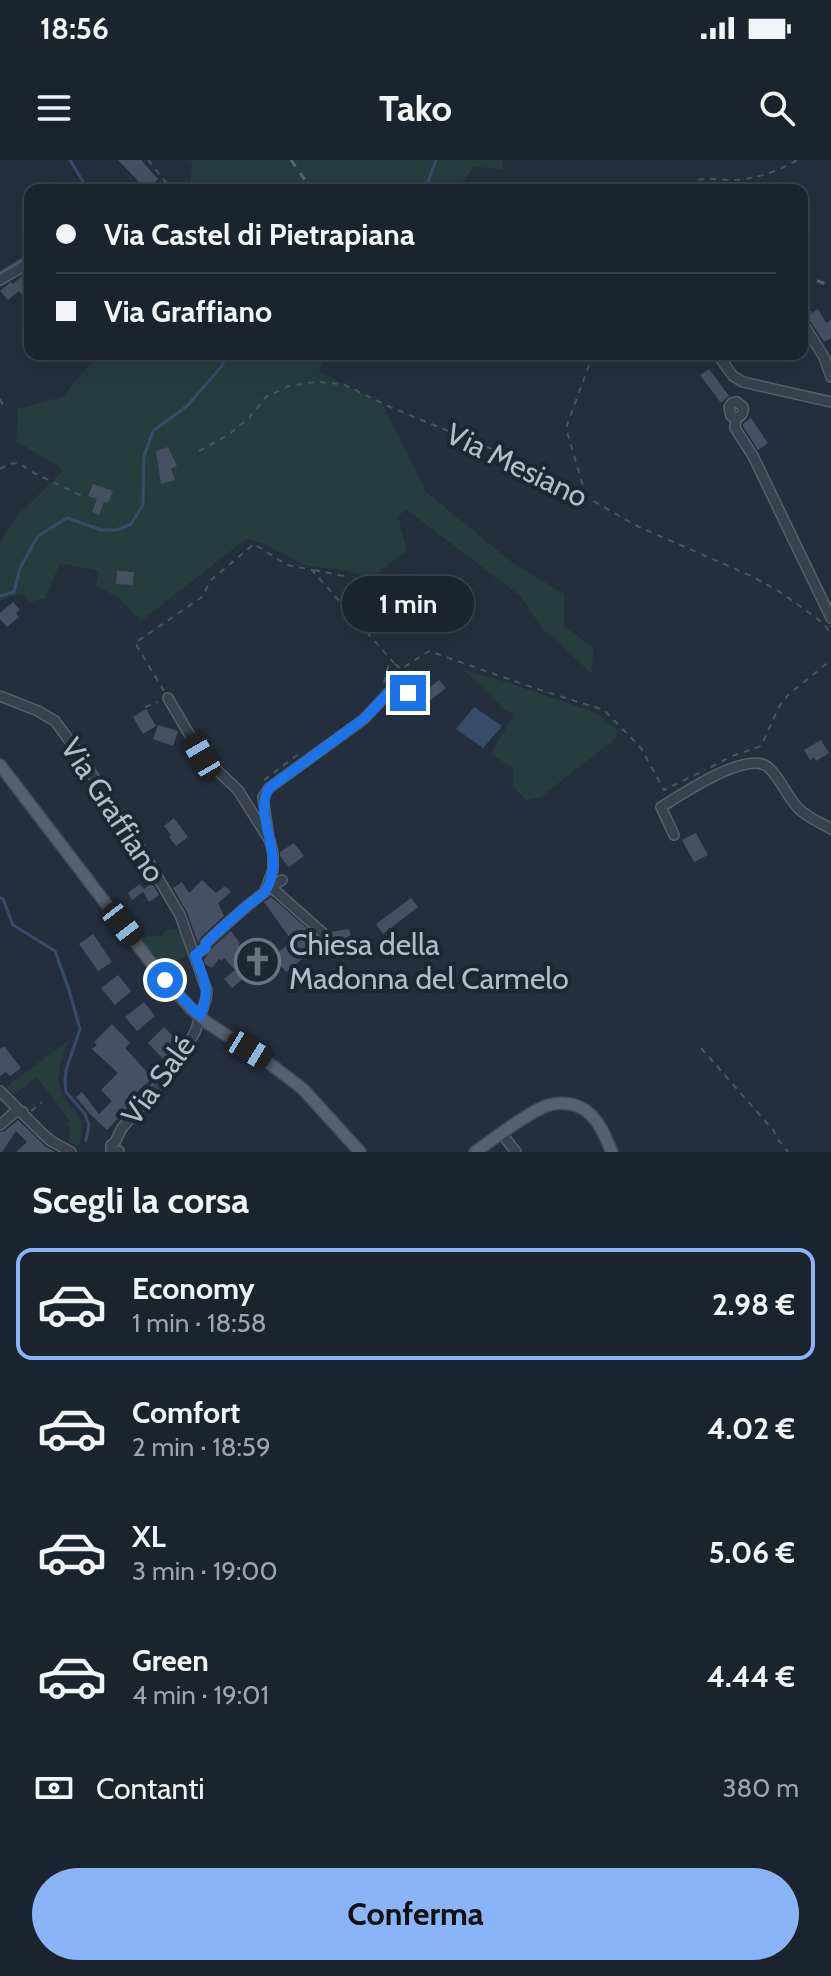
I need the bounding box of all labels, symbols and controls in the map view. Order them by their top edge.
text: 18:56 [40,10,109,47]
icon: menu [32,86,76,130]
text: Tako [379,86,452,130]
icon: search [755,86,799,130]
text: Via Castel di Pietrapiana [104,216,415,253]
text: Via Graffiano [104,293,272,330]
street label: Via Mesiano [440,415,594,515]
callout: 1 min [342,577,474,633]
text: 1 min [379,588,437,620]
route end [390,675,426,711]
car [180,729,224,783]
street label: Via Graffiano [53,731,173,889]
car [98,898,146,950]
place label: Chiesa della Madonna del Carmelo [289,926,569,997]
church icon: Chiesa della Madonna del Carmelo [234,937,282,985]
route start [147,962,183,998]
car [222,1027,276,1073]
street label: Via Salé [113,1028,203,1132]
text: Scegli la corsa [32,1178,249,1222]
icon: car [36,1268,108,1340]
text: Economy [132,1270,255,1307]
text: 2.98 € [712,1286,795,1323]
text: 1 min · 18:58 [132,1307,267,1339]
icon: car [36,1392,108,1464]
text: Comfort [132,1394,240,1431]
text: 4.02 € [707,1410,795,1447]
text: 2 min · 18:59 [132,1431,271,1463]
icon: car [36,1516,108,1588]
text: XL [132,1518,166,1555]
text: 5.06 € [708,1534,795,1571]
text: 3 min · 19:00 [132,1555,278,1587]
icon: car [36,1640,108,1712]
text: Green [132,1642,209,1679]
text: 4.44 € [706,1658,795,1695]
text: 4 min · 19:01 [132,1679,269,1711]
icon: cash [32,1766,76,1810]
text: Contanti [96,1770,205,1807]
text: 380 m [722,1772,799,1804]
button: Conferma [32,1868,799,1960]

